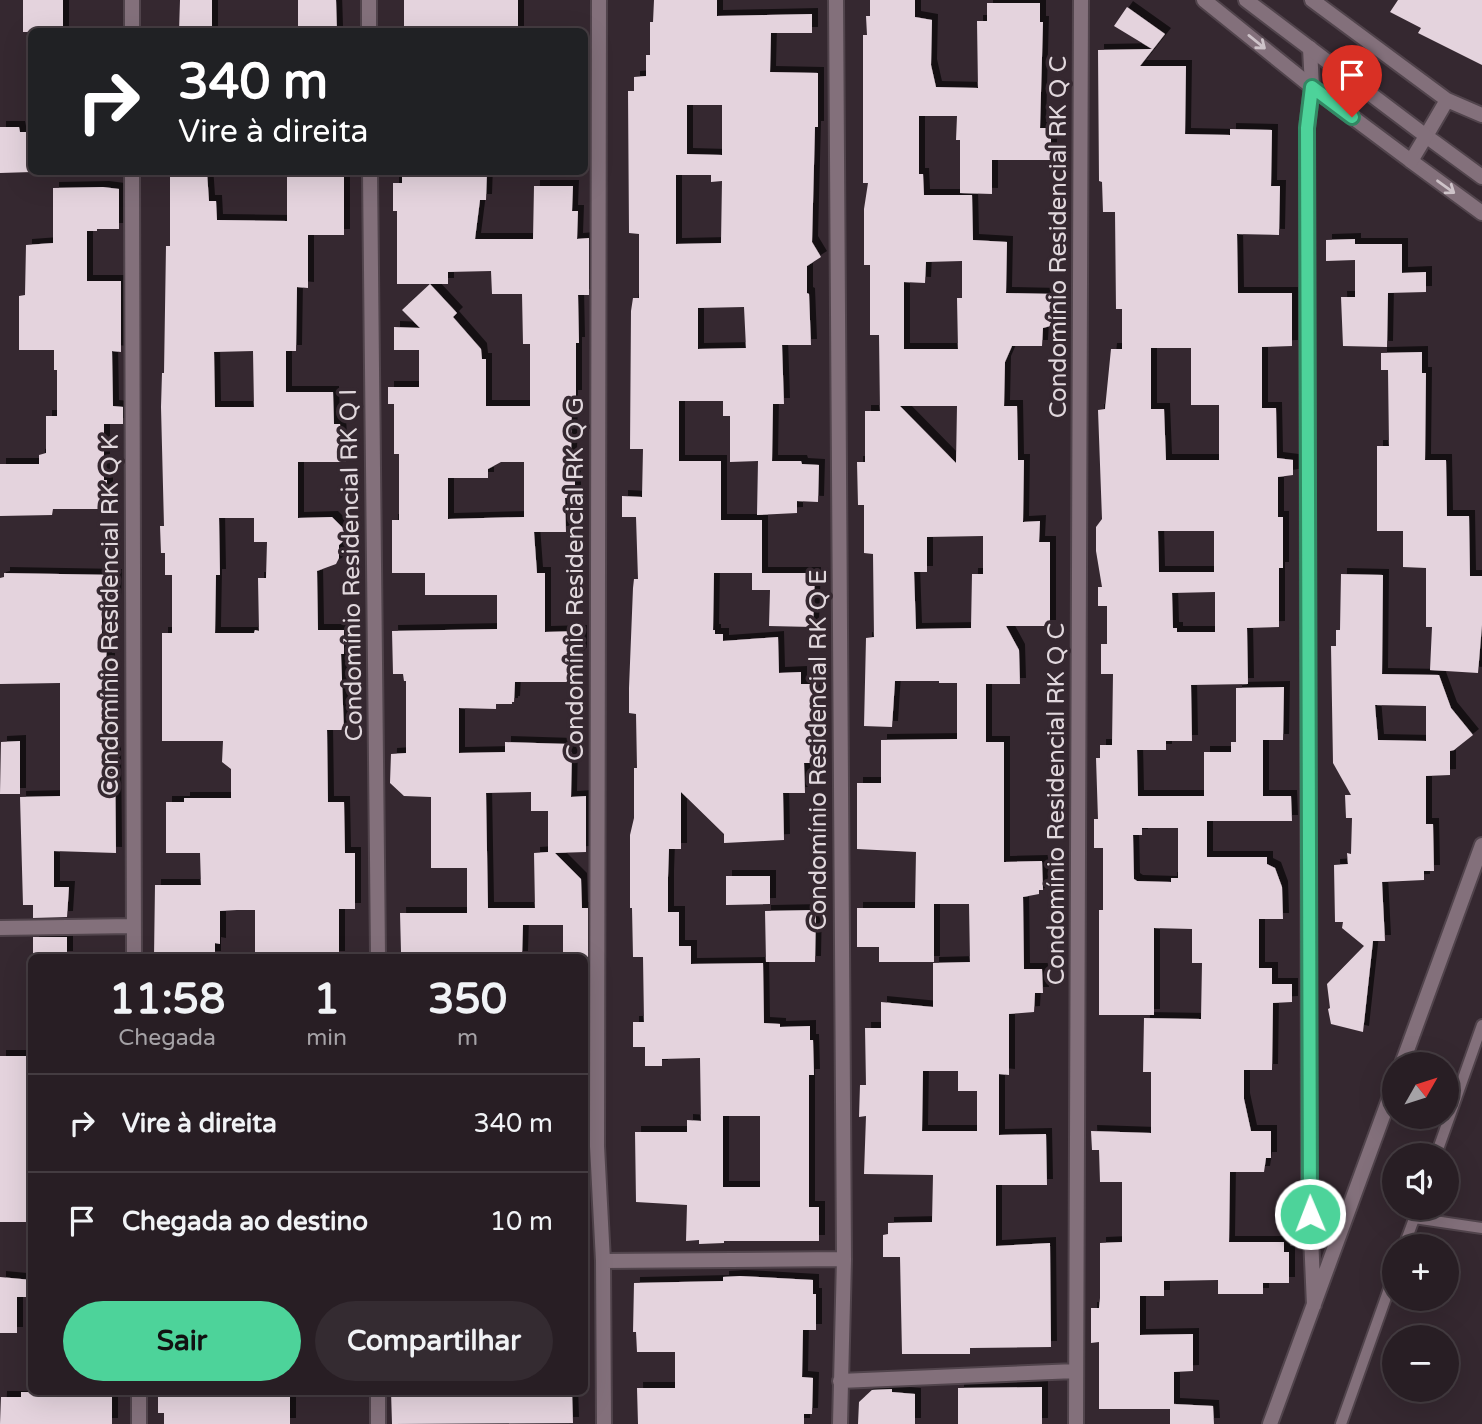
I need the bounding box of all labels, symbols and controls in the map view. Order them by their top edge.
one-way arrow [1248,35,1266,50]
pin [1322,45,1382,117]
text: 340 m [178,53,328,112]
icon: right [63,56,154,147]
street label: Condomínio Residencial RK Q C [1044,56,1073,418]
icon: arrive [1333,56,1371,94]
text: Vire à direita [178,113,369,151]
one-way arrow [1437,179,1456,194]
street label: Condomínio Residencial RK Q I [334,388,369,742]
street label: Condomínio Residencial RK Q G [561,397,590,761]
street label: Condomínio Residencial RK Q K [96,434,125,796]
street label: Condomínio Residencial RK Q E [804,569,833,931]
street label: Condomínio Residencial RK Q C [1042,623,1071,985]
text: 11:58 [109,974,225,1025]
text: 1 [313,974,340,1025]
text: 350 [428,974,507,1025]
text: Chegada [118,1024,216,1052]
text: min [306,1024,347,1052]
text: m [457,1024,478,1052]
north arrow [1382,1052,1460,1129]
map controls [1382,1052,1459,1402]
icon: right [63,1104,101,1142]
text: Vire à direita [122,1108,277,1139]
text: 340 m [473,1108,553,1139]
button: sound [1382,1143,1459,1220]
position arrow [1273,1177,1347,1251]
icon: arrive [63,1202,101,1240]
text: Chegada ao destino [122,1206,368,1237]
text: 10 m [490,1206,553,1237]
button: + [1382,1234,1459,1311]
button: Sair [63,1301,301,1381]
button: Compartilhar [315,1301,553,1381]
button: − [1382,1325,1459,1402]

